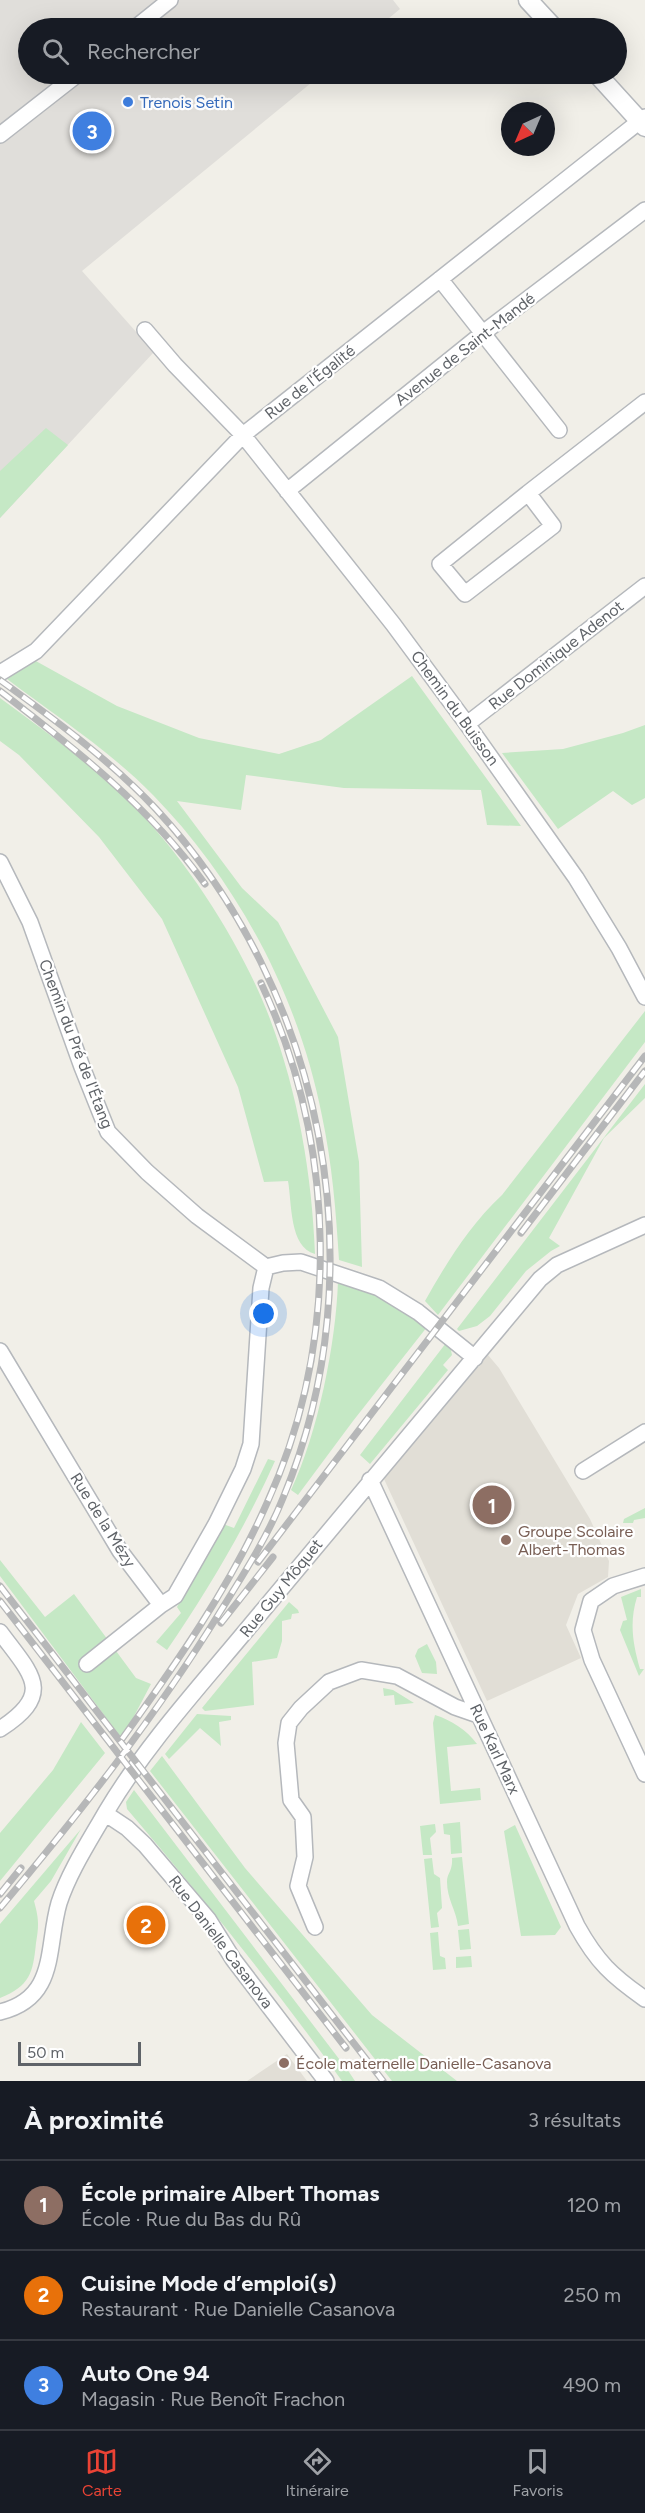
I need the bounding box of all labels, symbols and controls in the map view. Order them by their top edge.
search box [18,18,627,84]
icon: search [39,35,72,68]
text: Rechercher [87,38,200,65]
place label: Trenois Setin [140,93,233,112]
marker: Trenois Setin [121,95,135,109]
north arrow [501,102,555,156]
pin: 3 [72,108,112,154]
street label: Avenue de Saint-Mandé [391,288,539,410]
street label: Rue de l'Égalité [261,341,359,423]
street label: Rue Dominique Adenot [485,596,627,714]
street label: Chemin du Buisson [407,647,503,769]
street label: Chemin du Pré de l'Étang [35,957,117,1131]
your location [249,1299,278,1328]
street label: Rue de la Mézy [66,1469,140,1571]
pin: 1 [472,1482,512,1528]
place label: Groupe Scolaire Albert-Thomas [518,1522,633,1559]
marker: Groupe Scolaire Albert-Thomas [499,1533,513,1547]
street label: Rue Guy Môquet [236,1535,326,1641]
street label: Rue Karl Marx [466,1701,524,1797]
street label: Rue Danielle Casanova [165,1872,277,2012]
pin: 2 [126,1902,166,1948]
scale bar [18,2039,141,2066]
text: 50 m [27,2043,64,2062]
place label: École maternelle Danielle-Casanova [296,2054,552,2073]
marker: École maternelle Danielle-Casanova [277,2056,291,2070]
text: À proximité [24,2104,164,2136]
text: 3 résultats [528,2108,621,2132]
text: École primaire Albert Thomas [81,2180,380,2207]
text: 1 [39,2193,48,2217]
text: 120 m [567,2193,621,2217]
text: École · Rue du Bas du Rû [81,2207,301,2231]
text: Cuisine Mode d’emploi(s) [81,2270,337,2297]
text: 2 [38,2283,49,2307]
text: 250 m [564,2283,621,2307]
text: Restaurant · Rue Danielle Casanova [81,2297,395,2321]
text: Auto One 94 [81,2360,210,2387]
text: 3 [38,2373,49,2397]
text: 490 m [562,2373,621,2397]
text: Magasin · Rue Benoît Frachon [81,2387,345,2411]
tab: Carte [82,2445,122,2500]
tab: Itinéraire [286,2445,349,2500]
tab: Favoris [512,2445,563,2500]

